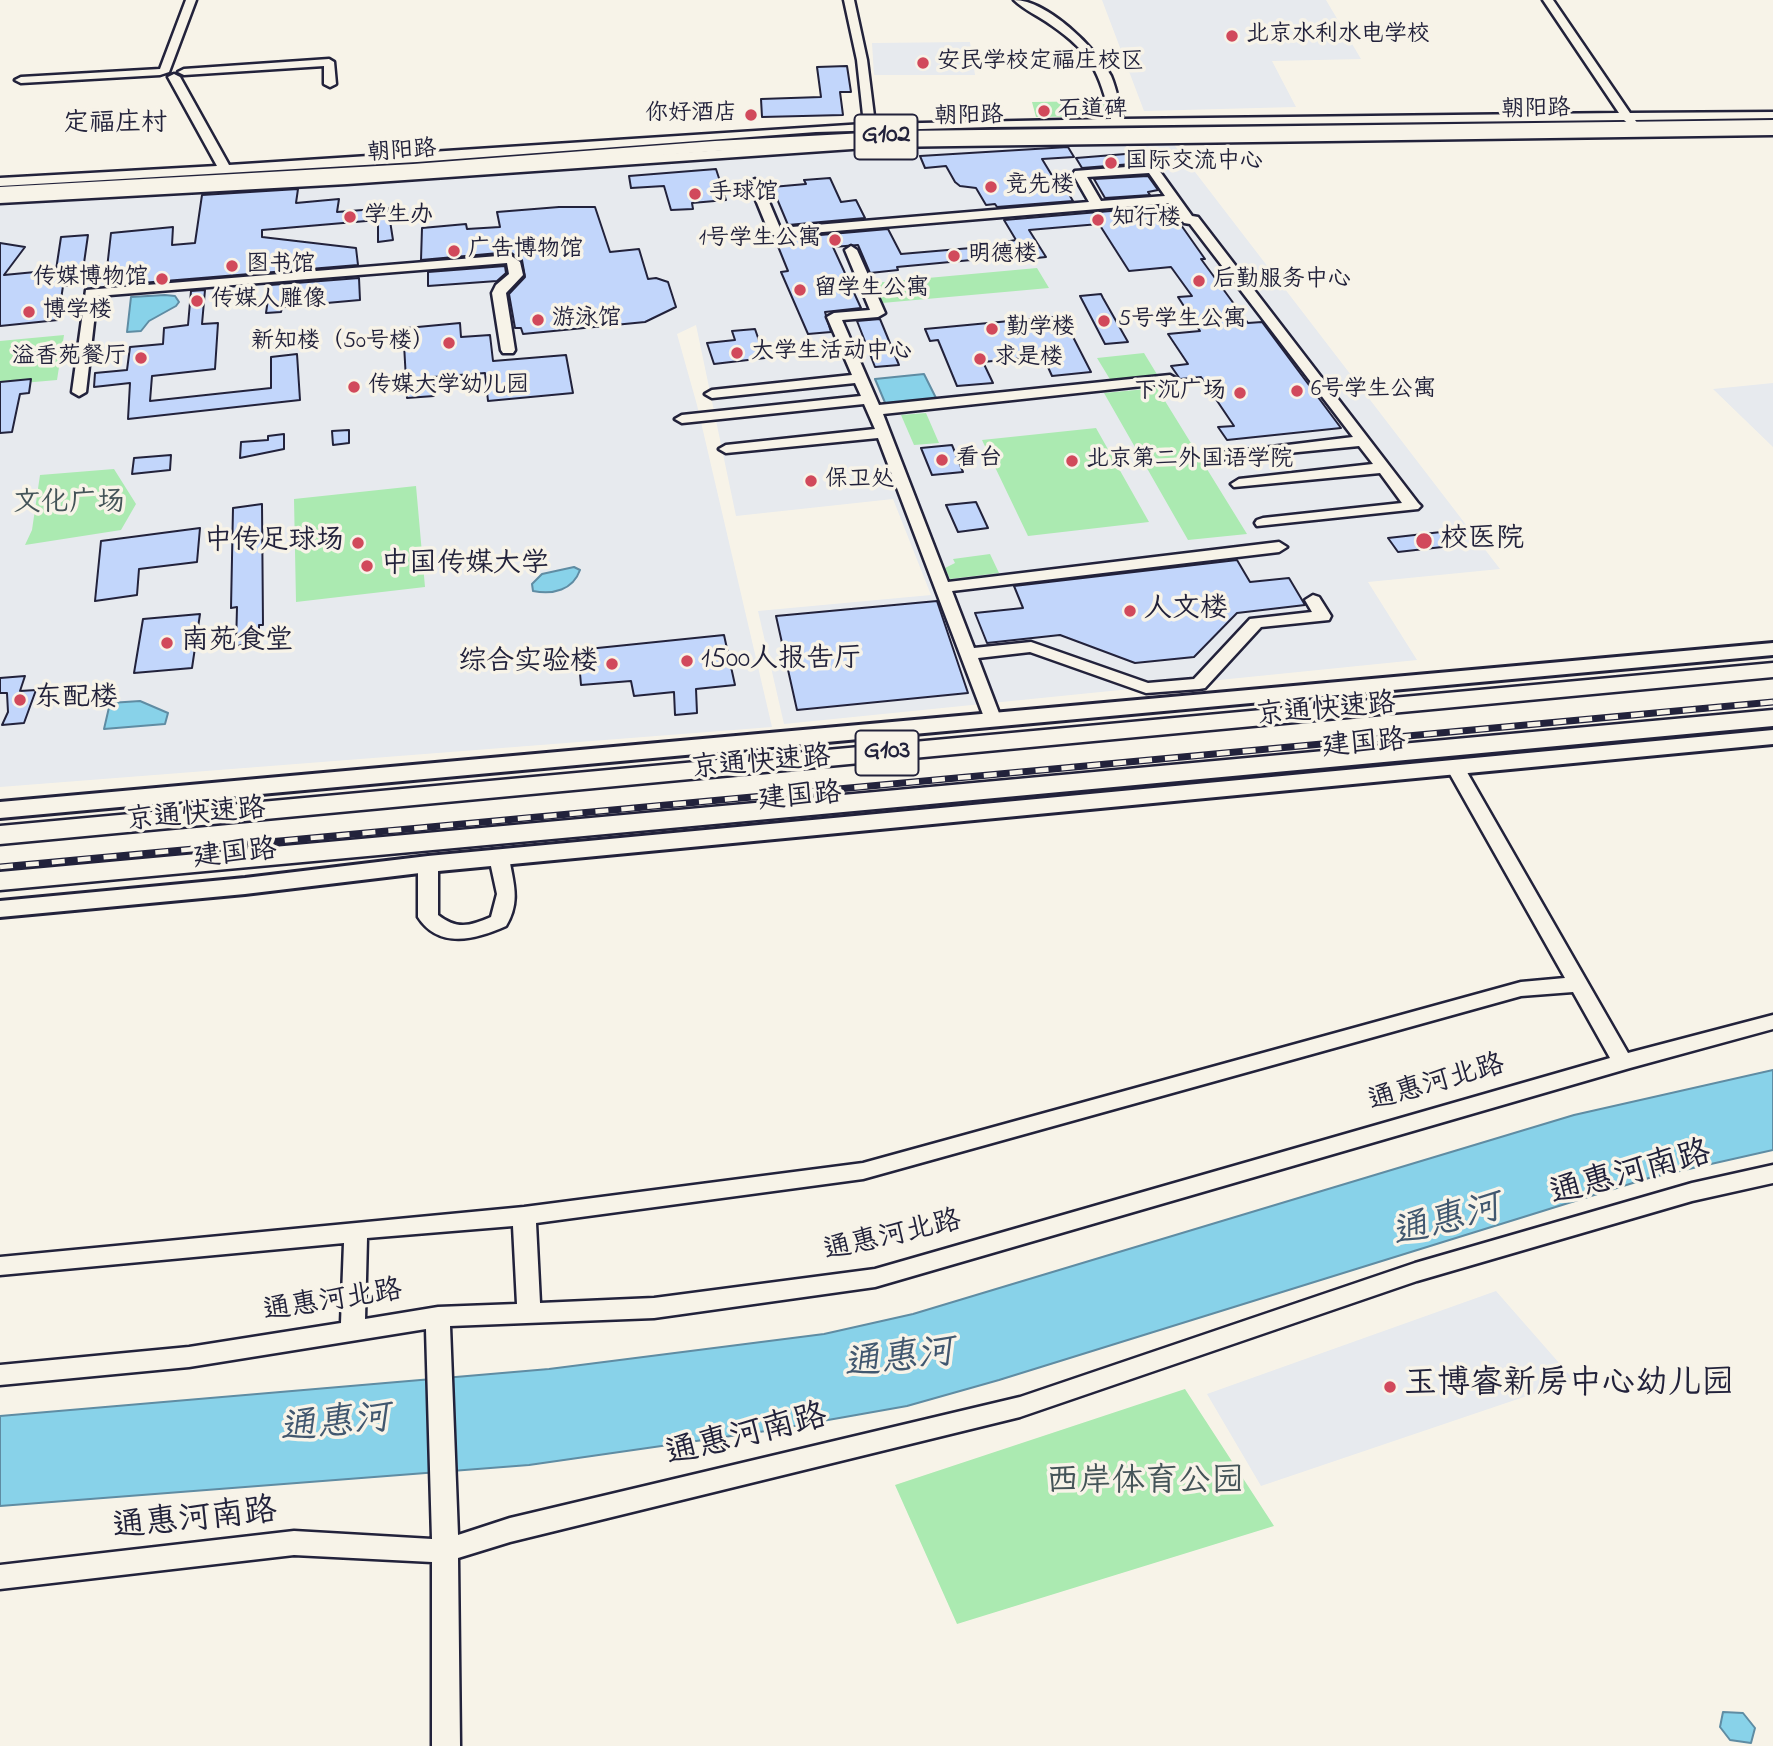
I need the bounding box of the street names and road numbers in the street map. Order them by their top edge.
street label: 朝阳路 [1501,97,1571,125]
street label: 朝阳路 [934,104,1004,132]
road number: G102 [854,114,917,160]
street label: 朝阳路 [367,137,437,169]
street label: 京通快速路 [1255,689,1397,735]
street label: 建国路 [1321,726,1407,766]
road number: G103 [856,730,918,776]
street label: 京通快速路 [690,742,832,788]
street label: 建国路 [757,779,843,819]
street label: 京通快速路 [125,794,267,840]
street label: 建国路 [191,835,279,877]
street label: 通惠河北路 [1365,1050,1509,1120]
street label: 通惠河南路 [1546,1136,1716,1216]
street label: 通惠河北路 [821,1206,965,1270]
street label: 通惠河北路 [261,1275,405,1331]
street label: 通惠河南路 [662,1399,832,1477]
street label: 通惠河南路 [111,1494,279,1550]

